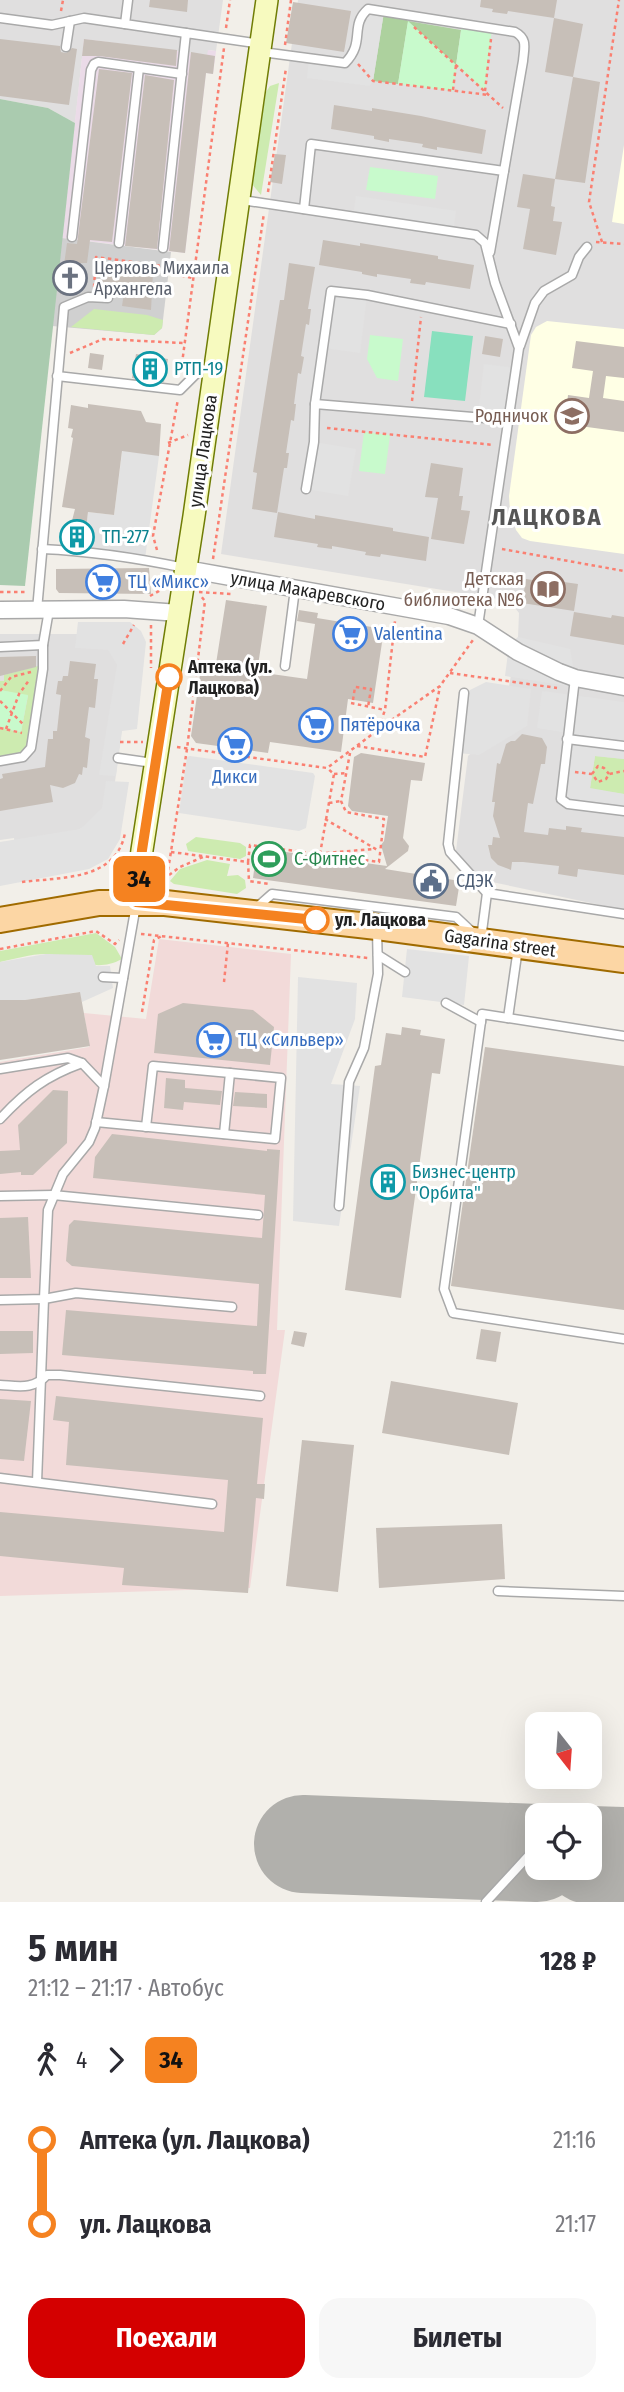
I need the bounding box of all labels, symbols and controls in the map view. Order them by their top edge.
place label: Церковь Михаила Архангела [94,257,230,300]
church icon: Церковь Михаила Архангела [51,259,89,297]
building icon: РТП-19 [131,350,169,388]
place label: РТП-19 [174,358,223,380]
street label: улица Лацкова [184,393,222,509]
school or university icon: Родничок [553,397,591,435]
place label: Родничок [475,405,549,427]
district label: ЛАЦКОВА [492,503,602,531]
building icon: ТП-277 [58,518,96,556]
place label: ТП-277 [102,526,149,548]
supermarket icon: ТЦ «Микс» [84,563,122,601]
street label: улица Макаревского [229,567,387,615]
place label: Детская библиотека №6 [404,568,524,611]
library icon: Детская библиотека №6 [529,570,567,608]
place label: ТЦ «Микс» [128,571,209,593]
supermarket icon: Valentina [331,615,369,653]
place label: Valentina [374,623,443,645]
place label: Аптека (ул. Лацкова) [187,656,272,699]
marker: Аптека (ул. Лацкова) [156,664,182,690]
supermarket icon: Пятёрочка [297,706,335,744]
place label: Пятёрочка [340,714,421,736]
supermarket icon: Дикси [216,726,254,764]
place label: Дикси [211,766,258,788]
sports icon: С-Фитнес [250,840,288,878]
place label: С-Фитнес [294,848,365,870]
line badge: 34 [108,856,170,902]
public building icon: СДЭК [412,862,450,900]
text: 34 [127,865,151,893]
place label: СДЭК [456,870,494,892]
marker: ул. Лацкова [303,907,329,933]
place label: ул. Лацкова [334,909,426,931]
street label: Gagarina street [443,924,557,962]
supermarket icon: ТЦ «Сильвер» [195,1021,233,1059]
place label: ТЦ «Сильвер» [238,1029,344,1051]
place label: Бизнес-центр "Орбита" [412,1161,516,1204]
building icon: Бизнес-центр "Орбита" [369,1163,407,1201]
north arrow [525,1712,602,1788]
map controls [525,1712,602,1880]
button: locate [525,1803,602,1880]
text: 5 мин [28,1925,118,1971]
text: 128 ₽ [540,1946,596,1977]
text: 21:12 – 21:17 · Автобус [28,1974,224,2002]
icon: walk [28,2041,66,2079]
icon: forward [97,2041,135,2079]
text: 4 [76,2046,87,2074]
text: 34 [159,2046,183,2074]
text: Аптека (ул. Лацкова) [80,2125,310,2156]
text: 21:16 [553,2126,596,2154]
text: ул. Лацкова [80,2209,211,2240]
text: 21:17 [555,2210,596,2238]
button: Поехали [28,2298,305,2378]
button: Билеты [319,2298,596,2378]

